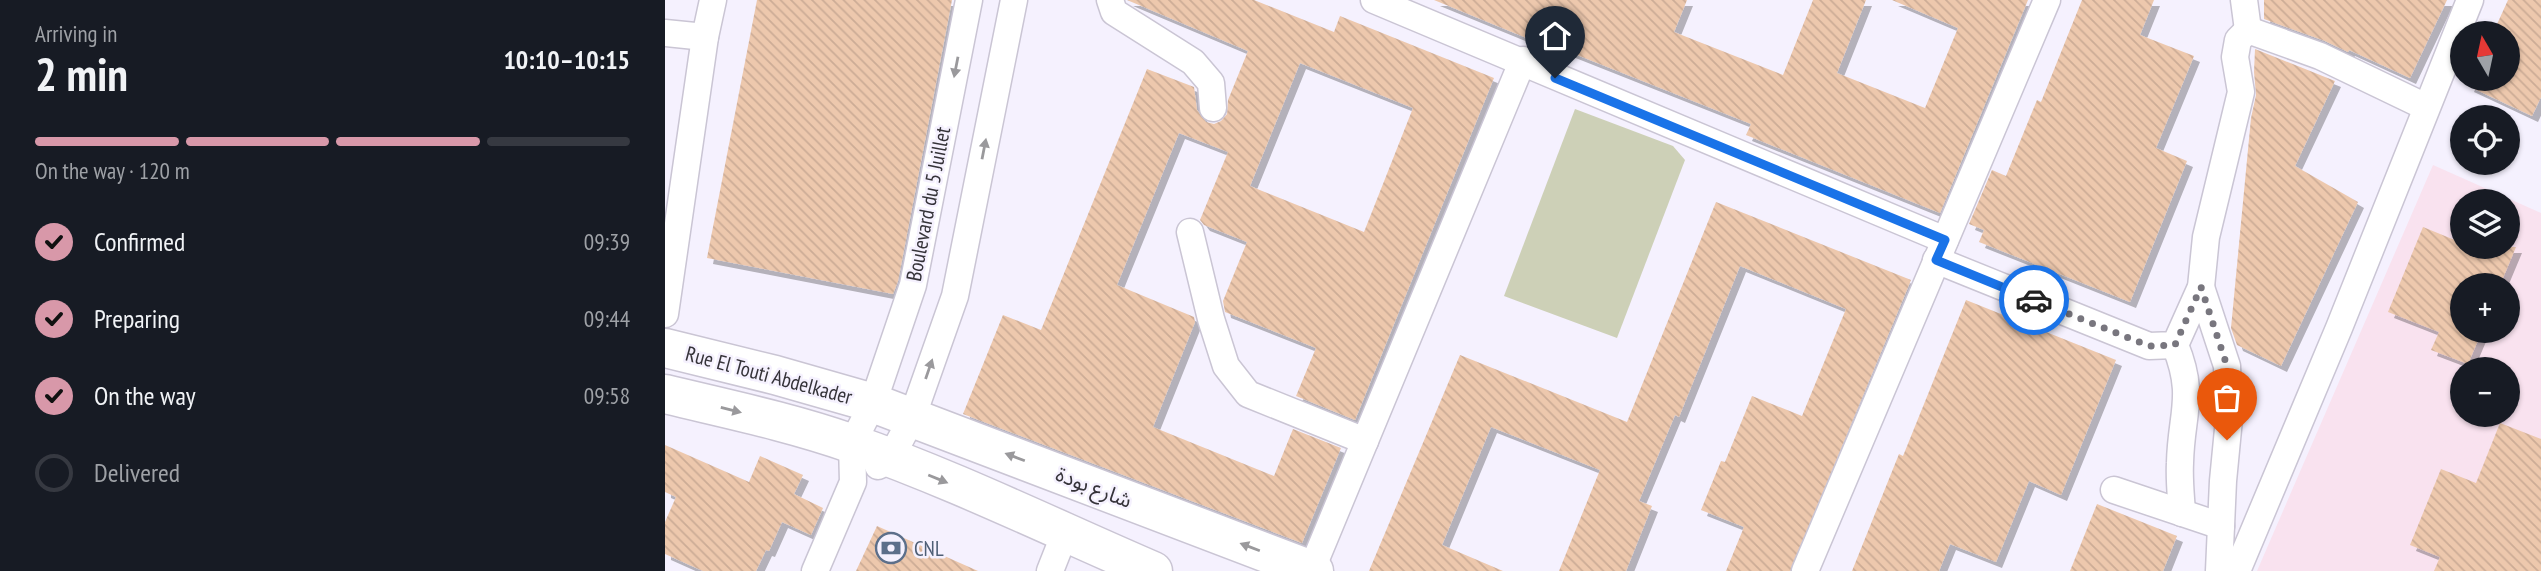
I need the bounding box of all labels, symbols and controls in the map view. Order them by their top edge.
pin [1525,6,1585,78]
icon: home [1536,17,1574,55]
text: Arriving in [35,19,117,48]
north arrow [2450,21,2520,91]
map controls [2450,21,2520,427]
text: 10:10–10:15 [503,43,630,76]
text: 2 min [35,44,128,104]
one-way arrow [950,56,961,78]
button: locate [2450,105,2520,175]
street label: Boulevard du 5 Juillet [900,124,956,283]
one-way arrow [979,138,990,160]
text: On the way · 120 m [35,156,190,185]
button: layers [2450,189,2520,259]
icon: check [35,223,73,261]
text: Confirmed [94,225,185,258]
text: 09:39 [584,227,630,256]
courier [1999,265,2069,335]
button: + [2450,273,2520,343]
icon: car [2015,281,2053,319]
icon: check [35,300,73,338]
text: Preparing [94,302,180,335]
text: 09:44 [584,304,630,333]
street label: Rue El Touti Abdelkader [683,340,856,410]
button: − [2450,357,2520,427]
one-way arrow [924,358,935,379]
pin [2197,368,2257,440]
icon: check [35,377,73,415]
text: On the way [94,379,196,412]
icon: bag [2208,379,2246,417]
text: 09:58 [584,381,630,410]
one-way arrow [720,405,742,416]
one-way arrow [1004,452,1025,463]
text: Delivered [94,456,180,489]
street label: شارع بودة [1051,460,1136,516]
one-way arrow [927,473,948,484]
bank icon: CNL [874,531,908,565]
place label: CNL [914,535,944,562]
one-way arrow [1240,541,1261,552]

